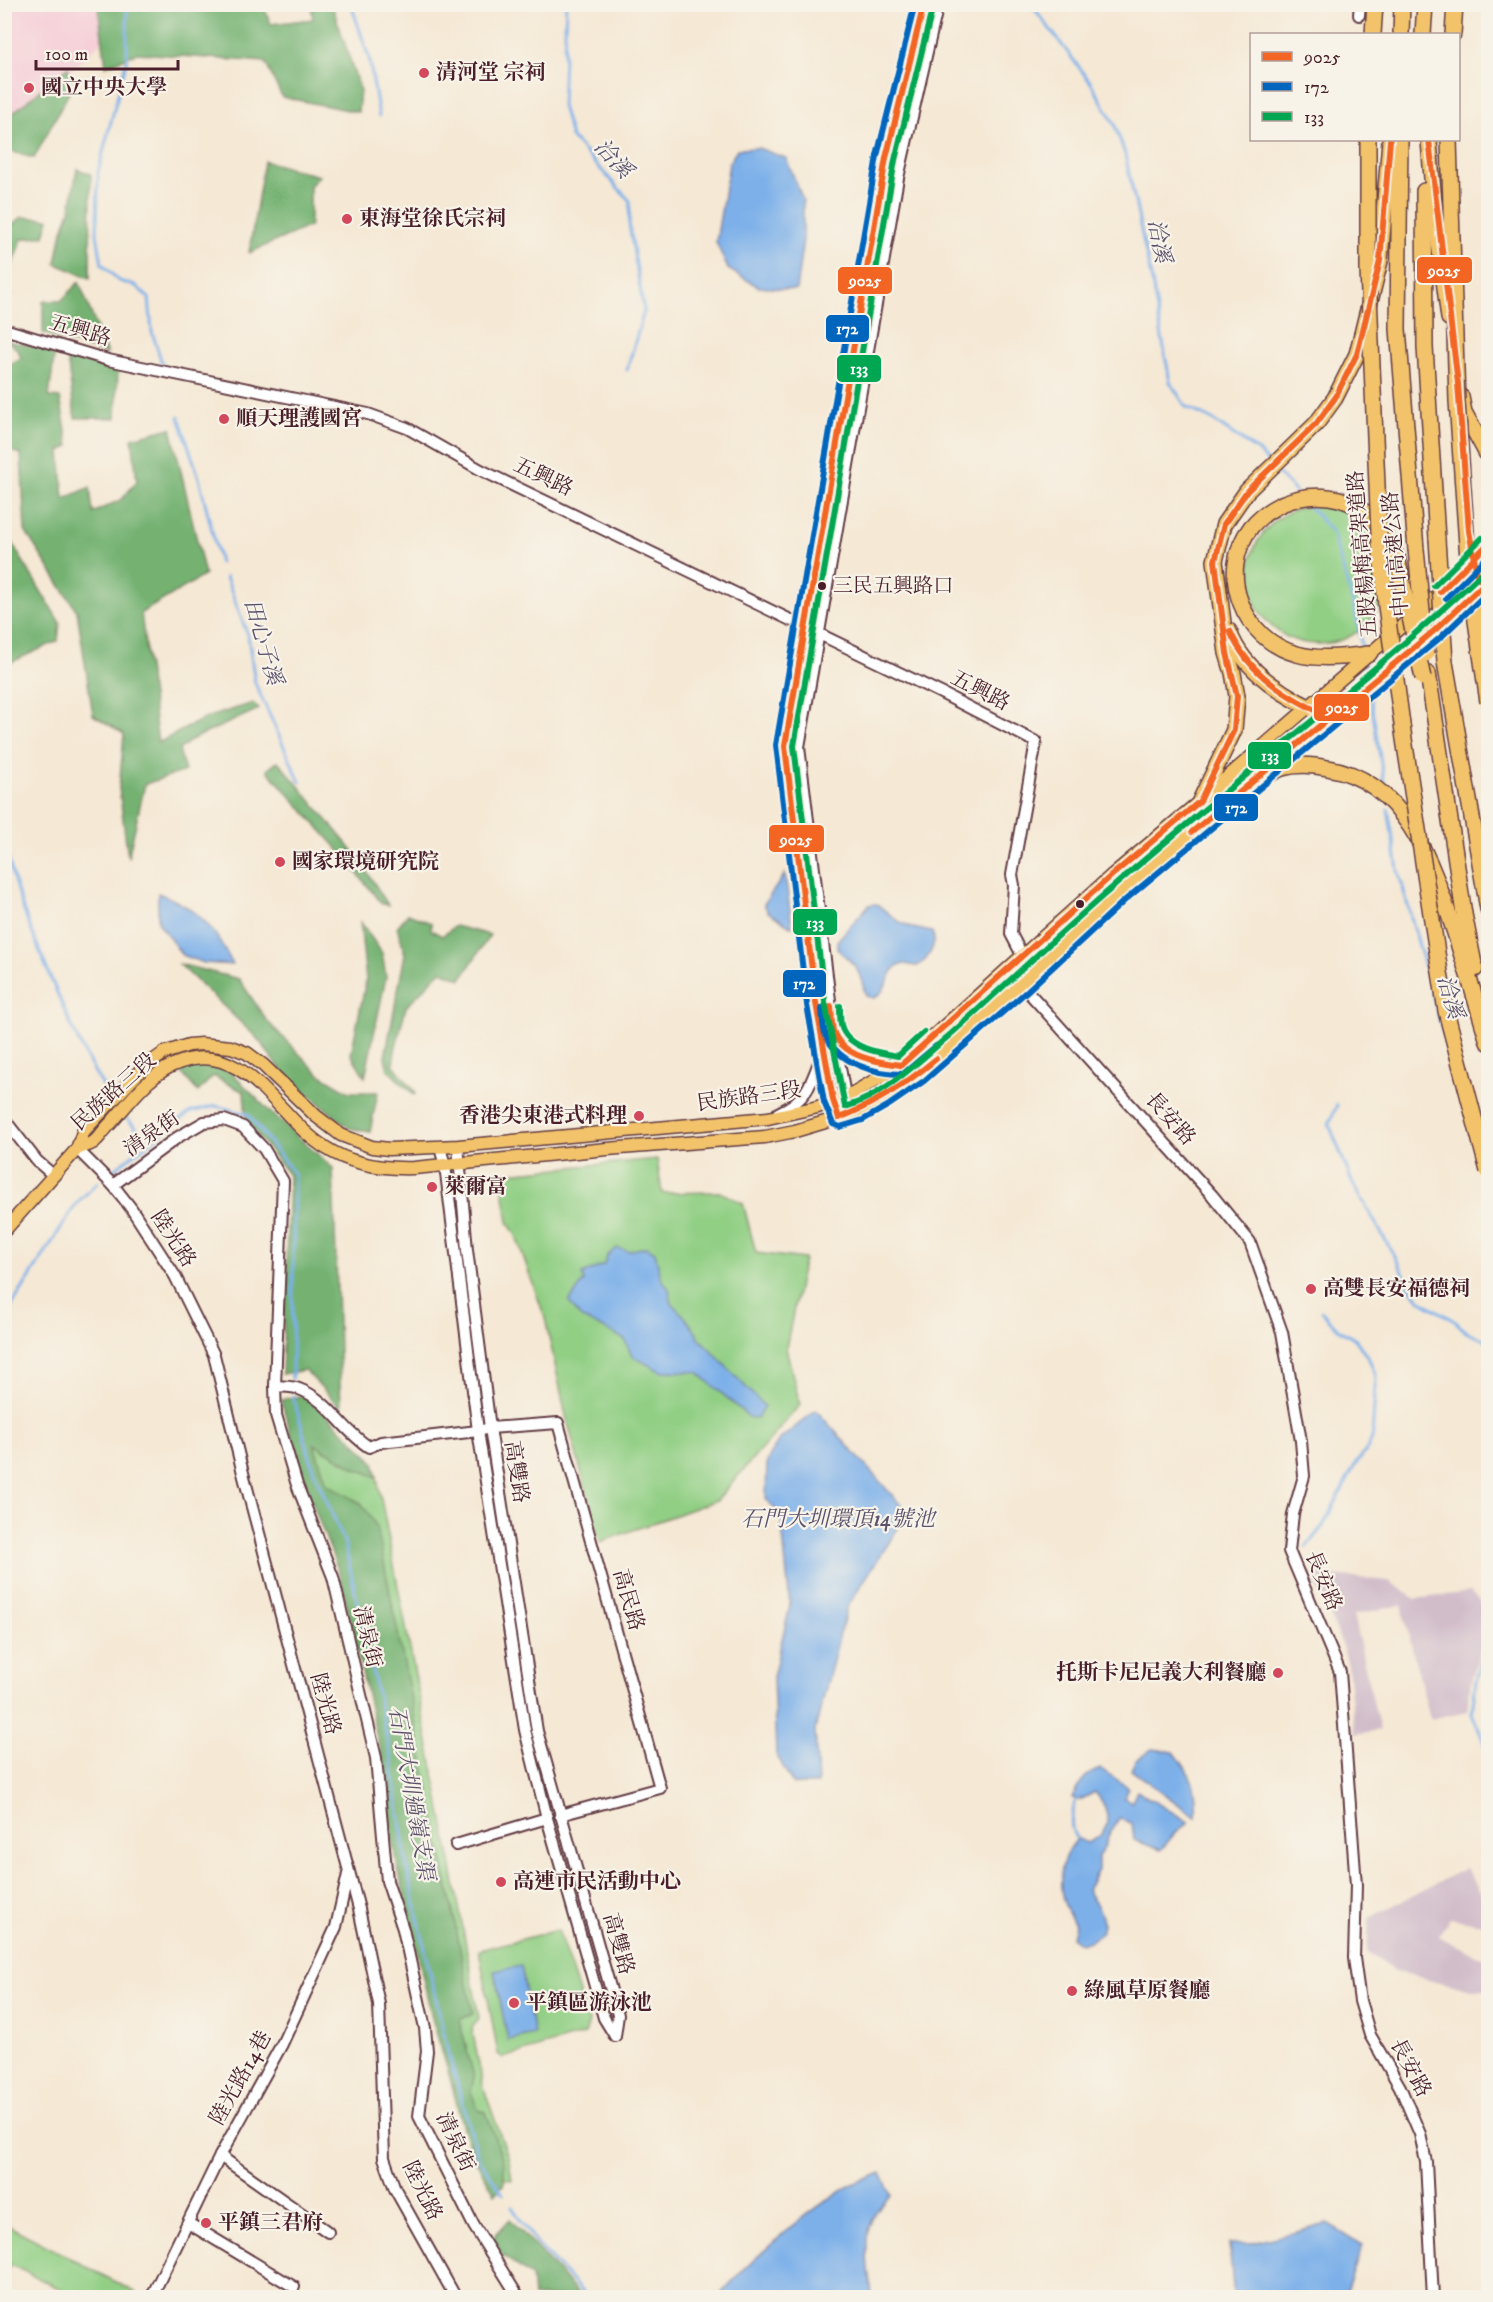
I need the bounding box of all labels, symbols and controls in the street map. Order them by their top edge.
scale bar [36,33,178,71]
legend [1250,33,1460,141]
text: 100 m [45,44,88,66]
text: 9025 [1303,47,1340,69]
place label: 清河堂 宗祠 [436,60,546,86]
marker: 清河堂 宗祠 [417,66,431,80]
place label: 國立中央大學 [41,75,167,101]
text: 172 [1304,77,1329,99]
marker: 國立中央大學 [22,81,36,95]
text: 133 [1304,107,1324,129]
water label: 洽溪 [588,134,639,186]
place label: 東海堂徐氏宗祠 [359,206,506,232]
marker: 東海堂徐氏宗祠 [340,212,354,226]
water label: 洽溪 [1142,217,1177,267]
line badge: 9025 [1416,256,1473,284]
text: 9025 [1427,261,1460,281]
line badge: 9025 [837,266,893,295]
text: 9025 [848,271,881,291]
street label: 五興路 [46,310,114,352]
line badge: 172 [825,314,870,343]
text: 172 [836,319,859,339]
line badge: 133 [836,354,882,383]
text: 133 [850,359,868,379]
place label: 順天理護國宮 [236,406,362,432]
marker: 順天理護國宮 [217,412,231,426]
street label: 五興路 [509,452,577,502]
street label: 五股楊梅高架道路 [1343,469,1383,639]
street label: 中山高速公路 [1378,490,1414,618]
place label: 三民五興路口 [833,574,953,599]
marker: 三民五興路口 [816,580,828,592]
water label: 田心子溪 [238,596,289,690]
street label: 五興路 [946,665,1014,717]
line badge: 9025 [1313,693,1370,722]
text: 9025 [1325,698,1358,718]
line badge: 133 [1247,741,1292,770]
text: 133 [1261,746,1279,766]
line badge: 172 [1213,793,1259,822]
text: 172 [1225,798,1248,818]
line badge: 9025 [768,824,825,853]
text: 9025 [779,830,812,850]
place label: 國家環境研究院 [292,849,439,875]
marker: 國家環境研究院 [273,855,287,869]
unlabelled marker [1074,898,1086,910]
line badge: 133 [792,908,838,936]
text: 133 [806,913,824,933]
line badge: 172 [782,969,827,998]
water label: 洽溪 [1431,972,1470,1024]
text: 172 [793,974,816,994]
street label: 民族路三段 [66,1047,162,1137]
street label: 民族路三段 [695,1077,803,1117]
street label: 長安路 [1139,1087,1201,1151]
place label: 香港尖東港式料理 [459,1103,627,1129]
street label: 清泉街 [119,1105,185,1163]
marker: 香港尖東港式料理 [632,1109,646,1123]
place label: 萊爾富 [444,1174,507,1200]
marker: 萊爾富 [425,1180,439,1194]
street label: 陸光路 [145,1206,201,1272]
place label: 高雙長安福德祠 [1323,1276,1470,1302]
marker: 高雙長安福德祠 [1304,1282,1318,1296]
street label: 高雙路 [498,1439,534,1505]
water label: 石門大圳環頂14號池 [741,1506,937,1533]
street label: 長安路 [1299,1547,1347,1615]
street label: 高民路 [607,1566,649,1634]
street label: 清泉街 [347,1603,387,1671]
place label: 托斯卡尼尼義大利餐廳 [1056,1660,1266,1686]
marker: 托斯卡尼尼義大利餐廳 [1271,1666,1285,1680]
street label: 陸光路 [304,1670,346,1738]
water label: 石門大圳過嶺支渠 [382,1704,440,1885]
place label: 高連市民活動中心 [513,1869,681,1895]
marker: 高連市民活動中心 [494,1875,508,1889]
street label: 高雙路 [597,1910,639,1978]
place label: 綠風草原餐廳 [1084,1978,1210,2004]
marker: 綠風草原餐廳 [1065,1984,1079,1998]
place label: 平鎮區游泳池 [526,1990,652,2016]
marker: 平鎮區游泳池 [507,1996,521,2010]
street label: 陸光路14巷 [204,2026,278,2130]
street label: 長安路 [1384,2034,1436,2102]
street label: 清泉街 [430,2108,480,2176]
street label: 陸光路 [397,2157,447,2225]
place label: 平鎮三君府 [218,2210,323,2236]
marker: 平鎮三君府 [199,2216,213,2230]

